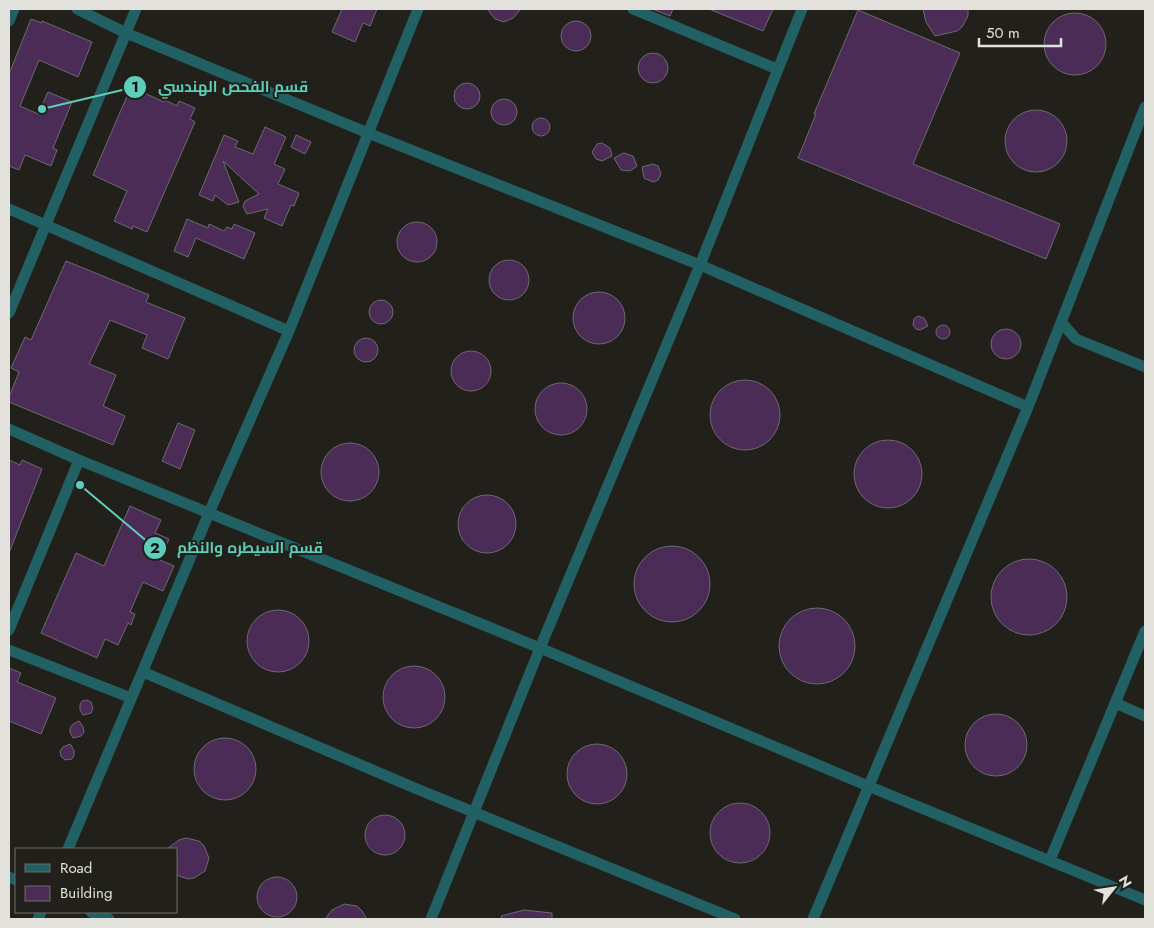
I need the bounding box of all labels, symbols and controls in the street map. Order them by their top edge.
scale bar [979,15,1062,47]
text: 50 m [986,22,1020,44]
callout: قسم الفحص الهندسي [122,72,318,102]
text: 1 [131,76,139,98]
text: قسم الفحص الهندسي [158,76,308,99]
callout: قسم السيطره والنظم [142,533,333,563]
text: 2 [150,537,160,559]
text: قسم السيطره والنظم [177,537,323,559]
legend [15,848,178,913]
text: Road [60,857,92,879]
north arrow [1089,863,1139,913]
text: N [1114,872,1137,891]
text: Building [60,882,112,904]

